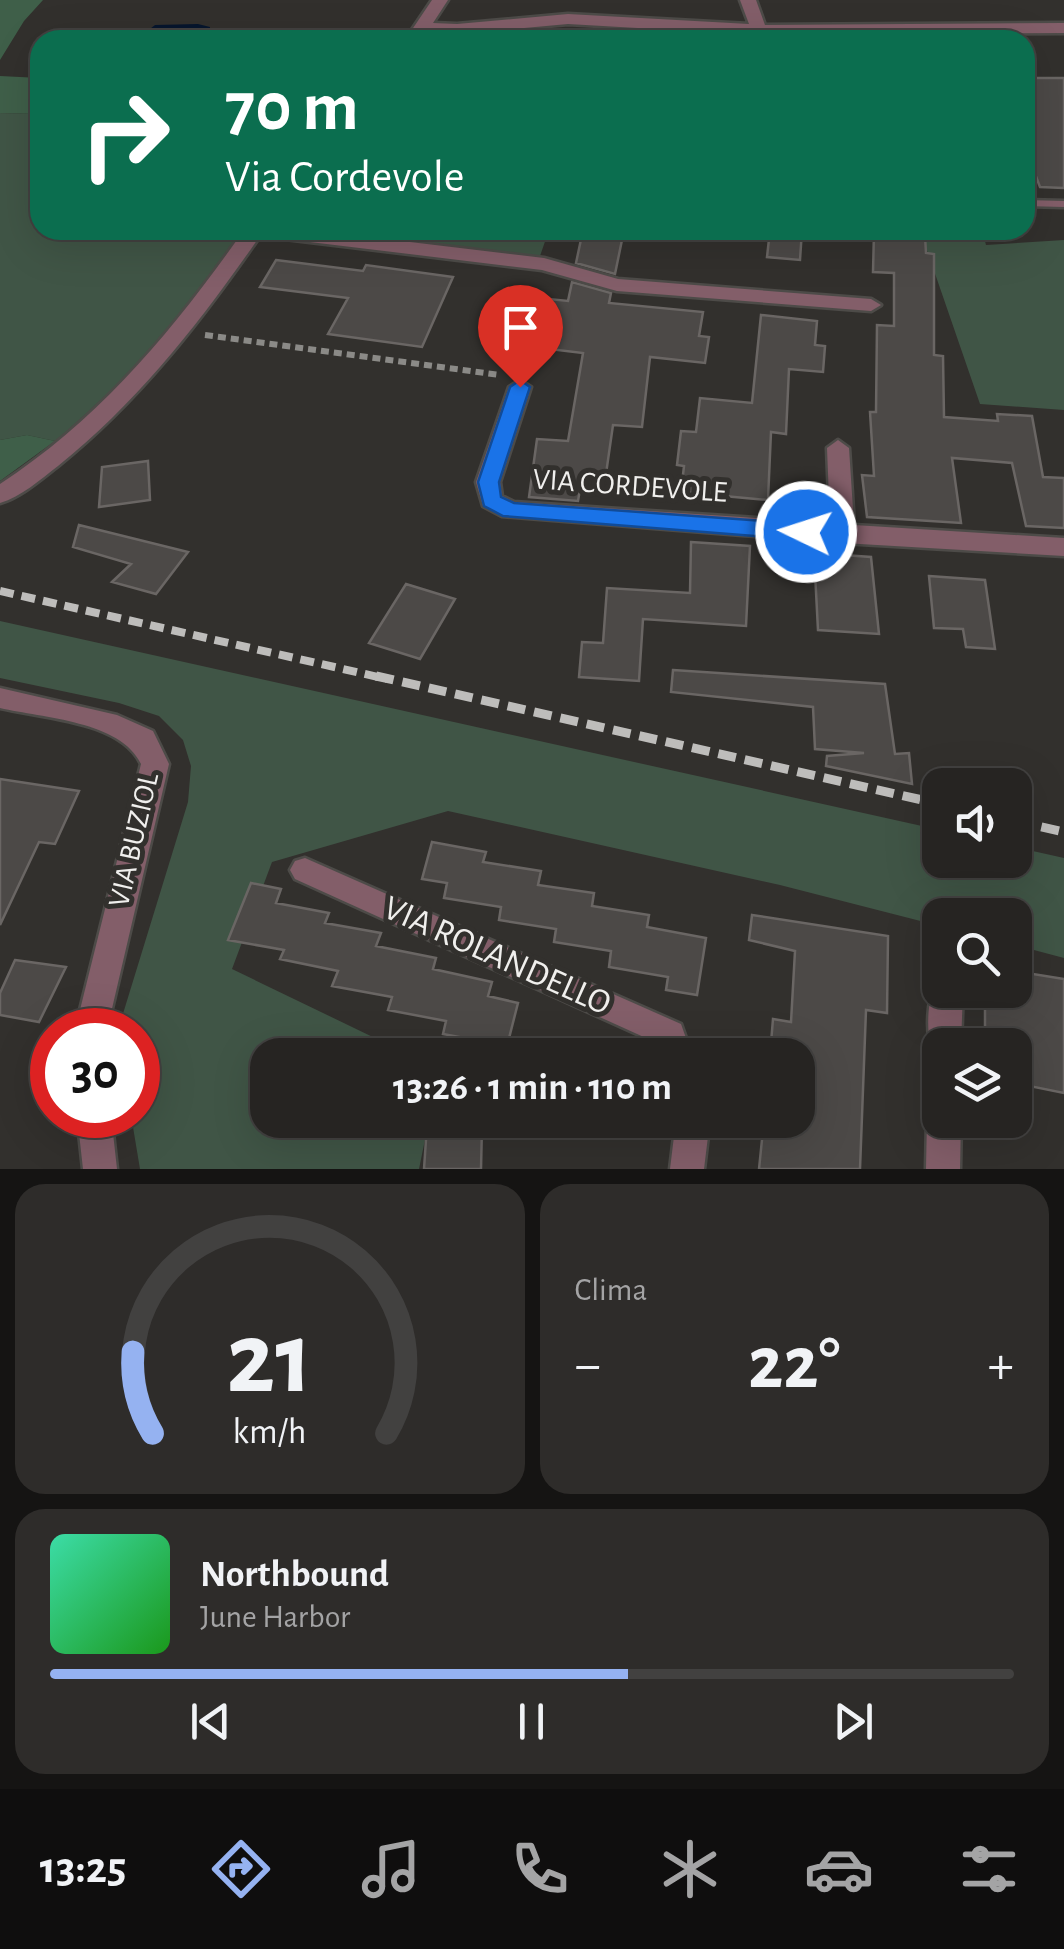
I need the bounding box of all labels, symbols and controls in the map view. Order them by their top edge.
icon: right [60,70,190,200]
text: 70 m [225,73,359,143]
text: Via Cordevole [225,155,465,200]
pin [478,285,563,388]
icon: arrive [493,300,548,355]
street label: VIA CORDEVOLE [532,464,728,508]
position arrow [754,480,858,584]
map controls [922,768,1032,1138]
button: sound [922,768,1032,878]
street label: VIA BUZIOL [104,769,164,910]
street label: VIA ROLANDELLO [378,890,616,1022]
button: search [922,898,1032,1008]
speed limit sign: 30 [30,1008,160,1138]
button: layers [922,1028,1032,1138]
text: 13:26 · 1 min · 110 m [393,1069,672,1107]
text: Clima [575,1274,647,1306]
text: 21 [227,1308,313,1412]
text: 22° [748,1327,841,1402]
text: − [575,1338,601,1393]
text: + [988,1338,1014,1393]
text: km/h [233,1414,307,1450]
text: Northbound [200,1556,389,1594]
text: June Harbor [200,1601,350,1633]
icon: previous [183,1694,238,1749]
icon: pause [504,1694,559,1749]
icon: next [826,1694,881,1749]
icon: directions [206,1834,276,1904]
icon: music [356,1834,426,1904]
icon: phone [505,1834,575,1904]
icon: climate [655,1834,725,1904]
icon: car [804,1834,874,1904]
icon: filters [954,1834,1024,1904]
text: 13:25 [40,1846,126,1891]

